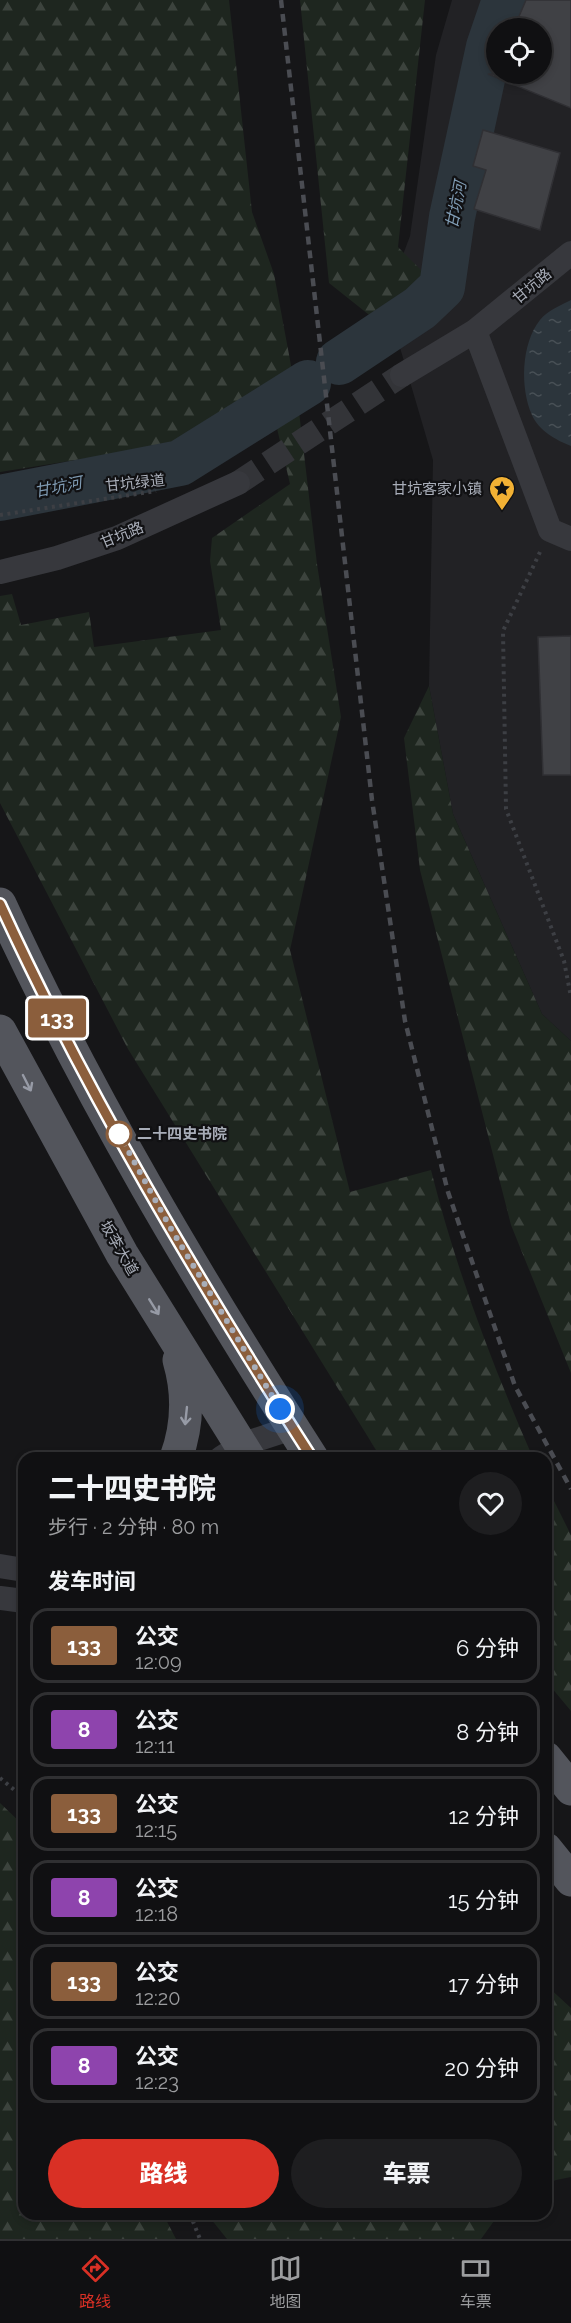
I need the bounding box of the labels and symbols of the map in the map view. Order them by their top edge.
water label: 甘坑河 [442,177,470,230]
street label: 甘坑路 [509,265,555,307]
street label: 甘坑绿道 [104,471,166,495]
water label: 甘坑河 [33,473,86,501]
place icon: 甘坑客家小镇 [487,474,517,512]
place label: 甘坑客家小镇 [392,480,482,498]
street label: 甘坑路 [98,518,146,552]
line badge: 133 [22,998,92,1038]
one-way arrow [21,1074,33,1091]
marker: 二十四史书院 [106,1121,132,1147]
place label: 二十四史书院 [137,1125,227,1143]
street label: 坂李大道 [96,1218,142,1278]
one-way arrow [149,1298,161,1315]
your location [265,1394,295,1424]
one-way arrow [180,1405,191,1425]

